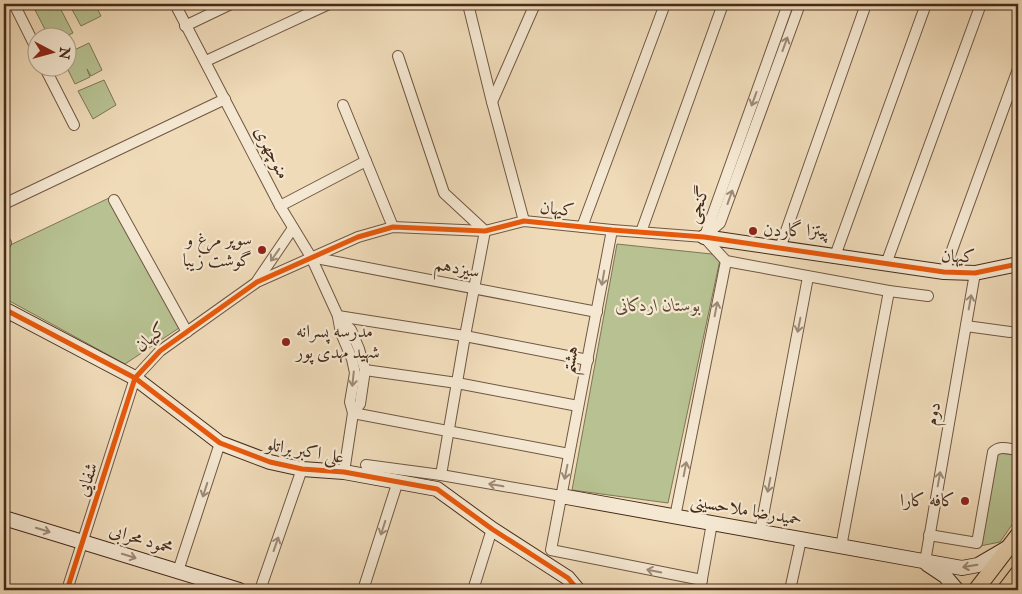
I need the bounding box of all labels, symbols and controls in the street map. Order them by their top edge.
north arrow [28,28,78,78]
one-way arrow [781,37,790,52]
text: N [54,45,74,60]
one-way arrow [748,91,758,107]
street label: منوچهری [248,123,294,183]
street label: گنجی [682,183,716,227]
one-way arrow [726,190,735,205]
street label: کیهان [539,197,575,223]
place label: پیتزا گاردن [763,219,829,244]
marker: پیتزا گاردن [747,225,759,237]
place label: سوپر مرغ و گوشت زیبا [183,229,252,273]
marker: سوپر مرغ و گوشت زیبا [256,244,268,256]
street label: کیهان [941,246,975,269]
one-way arrow [270,248,281,262]
street label: سیزدهم [432,253,482,289]
one-way arrow [598,269,608,285]
one-way arrow [966,294,976,310]
park label: بوستان اردکانی [615,295,701,318]
one-way arrow [712,302,722,318]
one-way arrow [794,317,804,333]
street label: کیهان [130,318,172,358]
place label: مدرسه پسرانه شهید مهدی پور [294,321,380,365]
marker: مدرسه پسرانه شهید مهدی پور [280,336,292,348]
street label: هشتم [557,344,590,377]
one-way arrow [349,371,358,387]
street label: دوم [921,400,950,428]
street label: علی اکبر براتلو [262,433,346,470]
street label: شفایی [72,460,104,500]
one-way arrow [680,461,690,477]
one-way arrow [560,463,570,479]
one-way arrow [935,472,945,488]
one-way arrow [763,476,773,492]
one-way arrow [488,479,504,489]
one-way arrow [200,481,209,497]
street label: حمیدرضا ملاحسینی [688,490,804,532]
place label: کافه کارا [900,490,955,513]
marker: کافه کارا [959,495,971,507]
street label: محمود محرابی [106,519,176,561]
one-way arrow [378,519,387,535]
one-way arrow [35,525,51,535]
one-way arrow [272,536,282,552]
one-way arrow [120,552,136,562]
one-way arrow [962,561,978,571]
one-way arrow [646,565,662,575]

